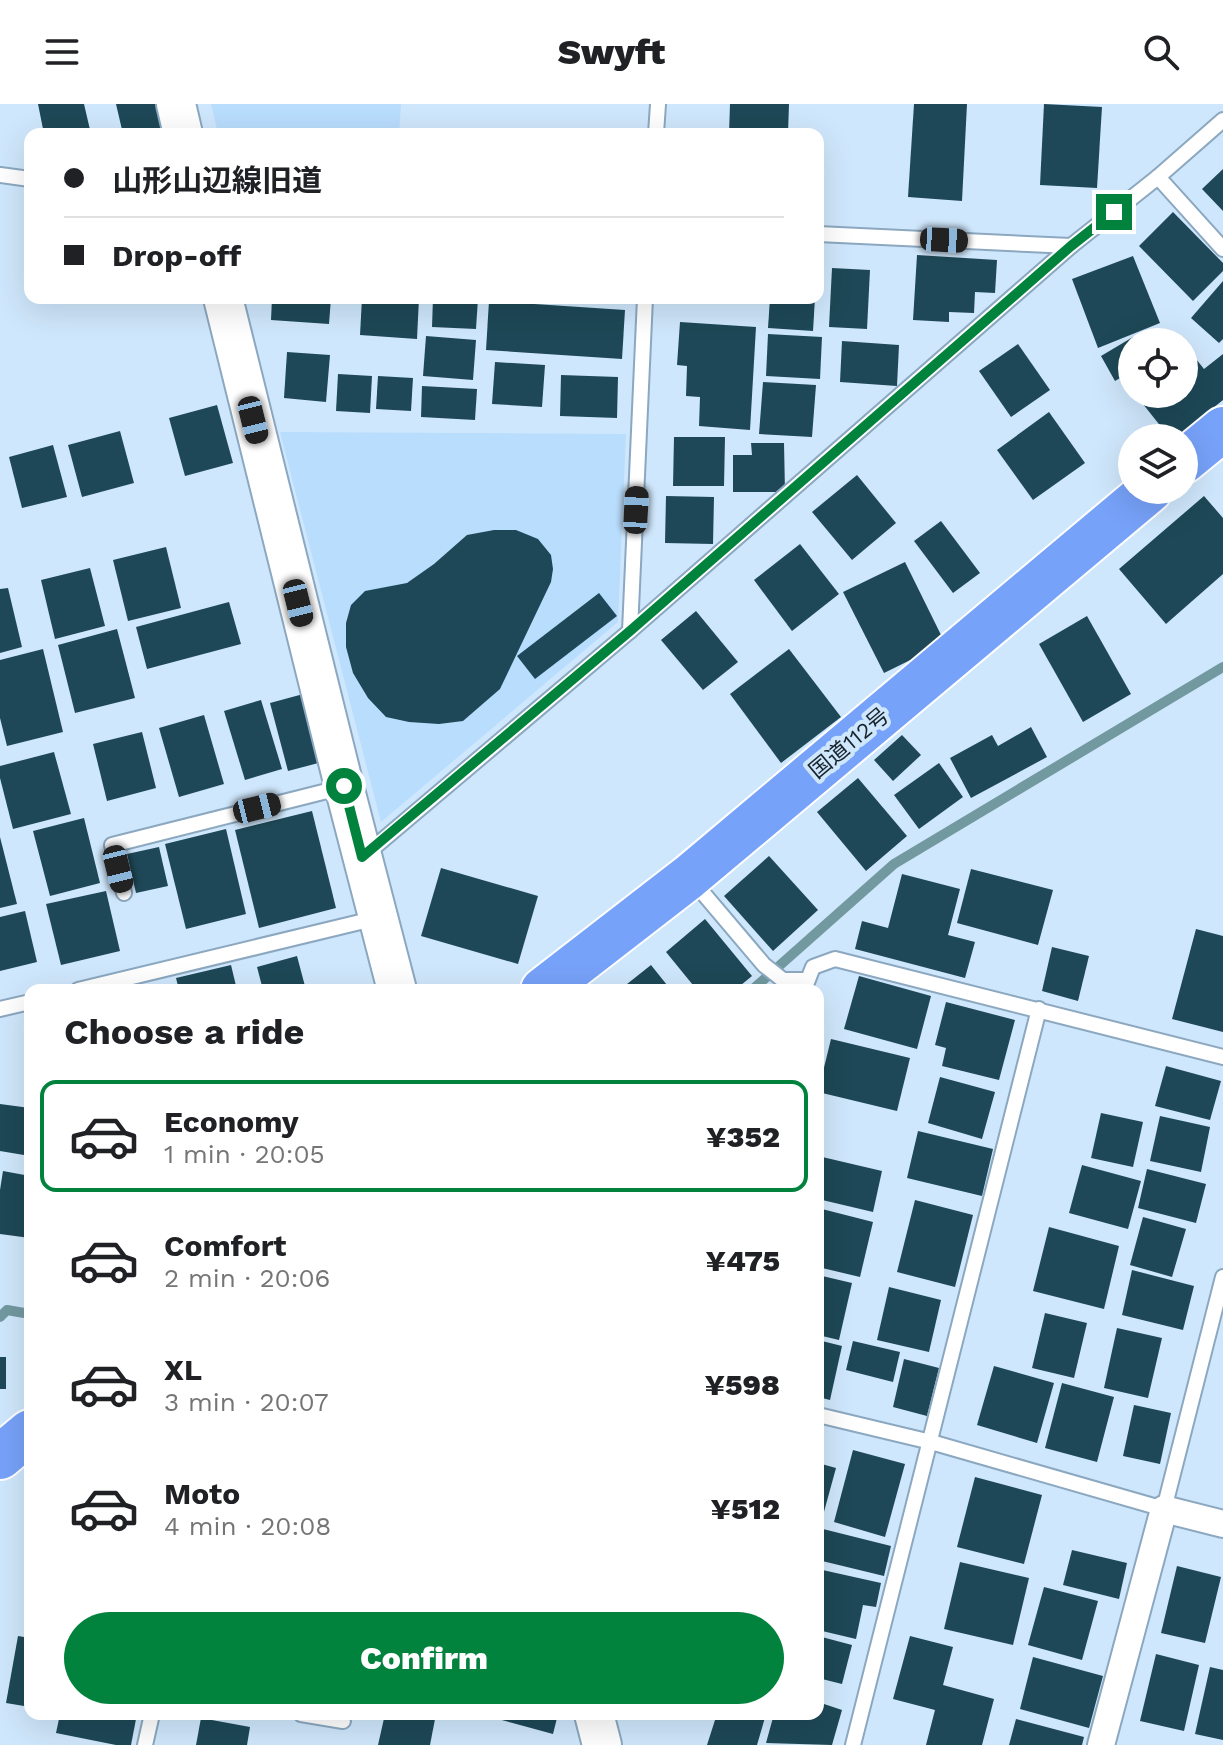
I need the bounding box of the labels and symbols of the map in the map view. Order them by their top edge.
route end [1096,194,1132,230]
car [919,227,969,253]
car [236,394,270,446]
car [623,485,649,535]
car [281,577,315,629]
street label: 国道112号 [804,703,894,783]
route start [326,768,362,804]
car [231,791,283,825]
car [101,843,135,895]

